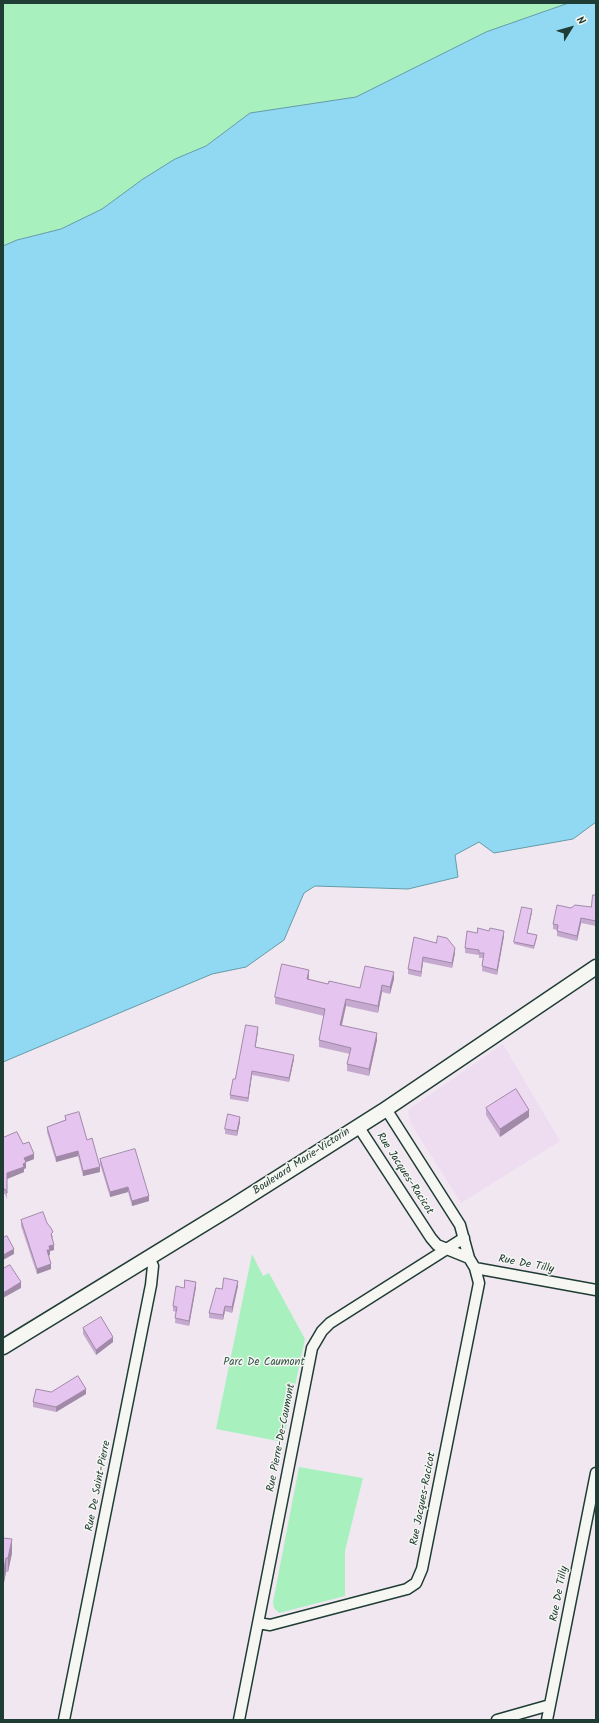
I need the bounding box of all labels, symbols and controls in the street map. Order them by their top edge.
north arrow [551,8,591,48]
text: N [571,13,590,29]
street label: Boulevard Marie-Victorin [251,1126,353,1198]
street label: Rue Jacques-Racicot [373,1131,435,1217]
street label: Rue De Tilly [497,1253,555,1277]
park label: Parc De Caumont [223,1356,305,1370]
street label: Rue Pierre-De-Caumont [265,1383,299,1493]
street label: Rue De Saint-Pierre [84,1440,114,1532]
street label: Rue Jacques-Racicot [408,1451,440,1547]
street label: Rue De Tilly [548,1565,572,1623]

